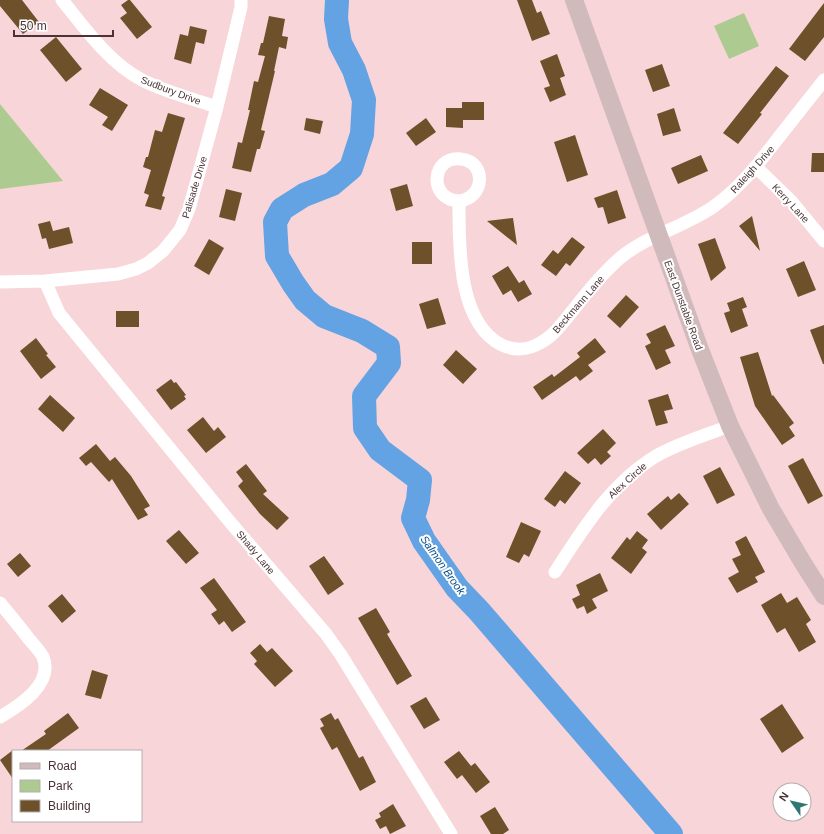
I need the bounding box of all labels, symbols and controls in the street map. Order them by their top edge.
scale bar [14,12,113,38]
text: 50 m [20,19,47,33]
street label: Sudbury Drive [139,74,203,107]
street label: Raleigh Drive [728,143,777,195]
street label: Palisade Drive [180,154,209,220]
street label: Kerry Lane [770,182,812,225]
street label: East Dunstable Road [662,259,705,351]
street label: Beckmann Lane [551,273,607,335]
street label: Alex Circle [606,460,649,500]
street label: Shady Lane [234,528,277,577]
water label: Salmon Brook [418,533,468,597]
legend [12,750,142,822]
text: Road [48,759,77,773]
text: Park [48,779,74,793]
north arrow [772,782,812,822]
text: N [777,790,791,803]
text: Building [48,799,91,813]

